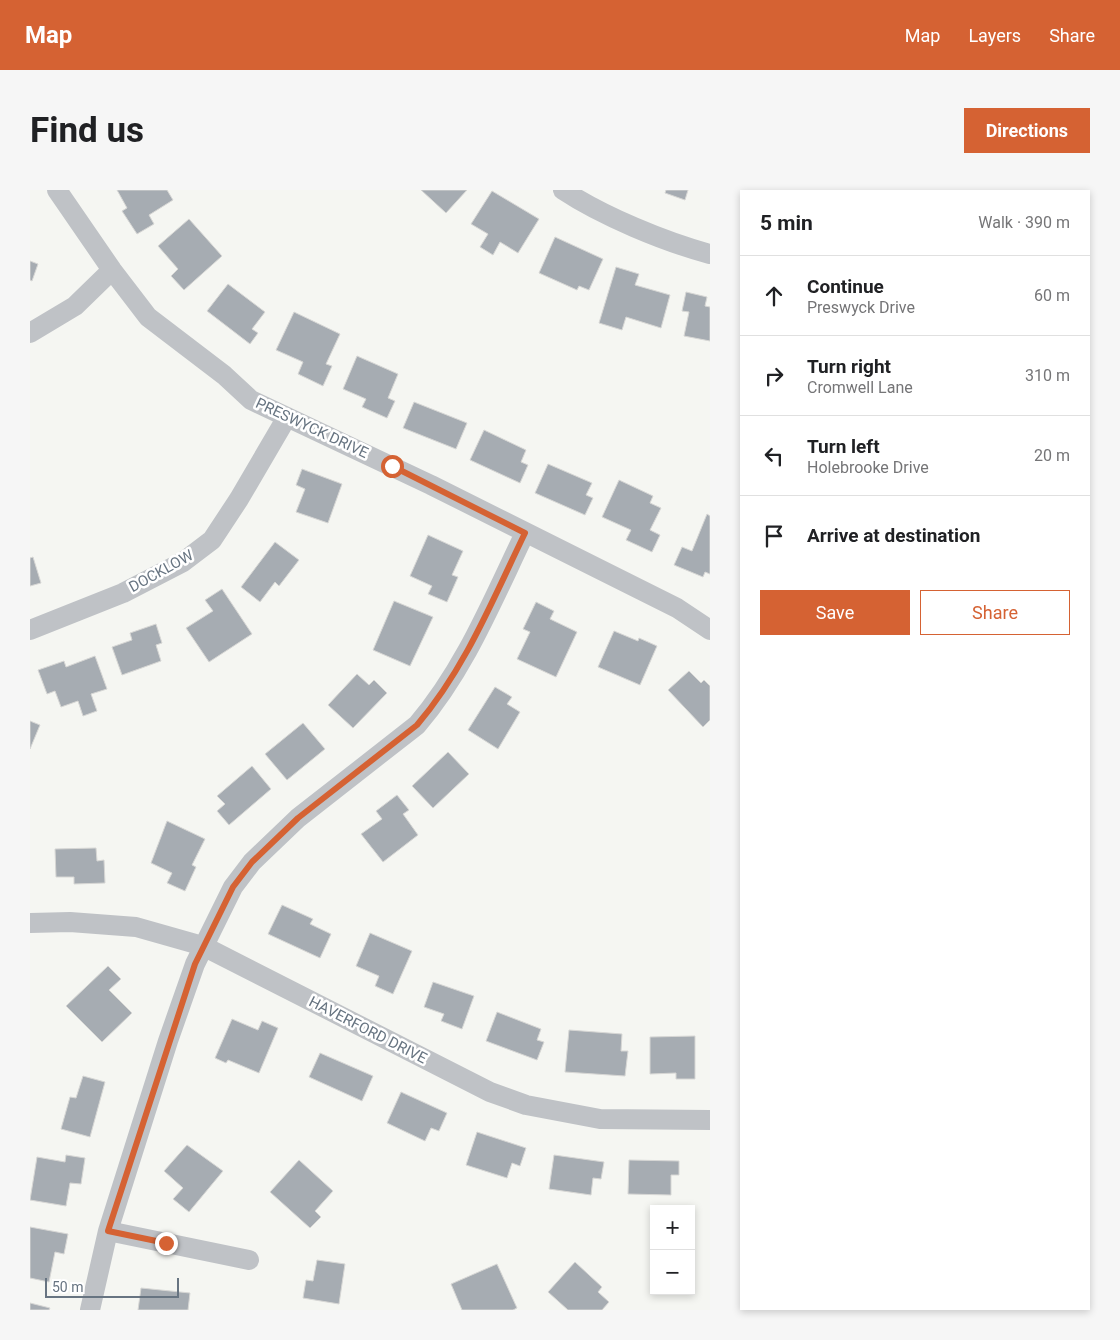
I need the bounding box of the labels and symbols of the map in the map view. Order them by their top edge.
street label: PRESWYCK DRIVE [253,394,372,462]
route start [381,455,404,478]
street label: DOCKLOW [126,546,196,596]
street label: HAVERFORD DRIVE [306,992,430,1068]
route end [155,1232,178,1255]
scale bar [45,1275,179,1298]

